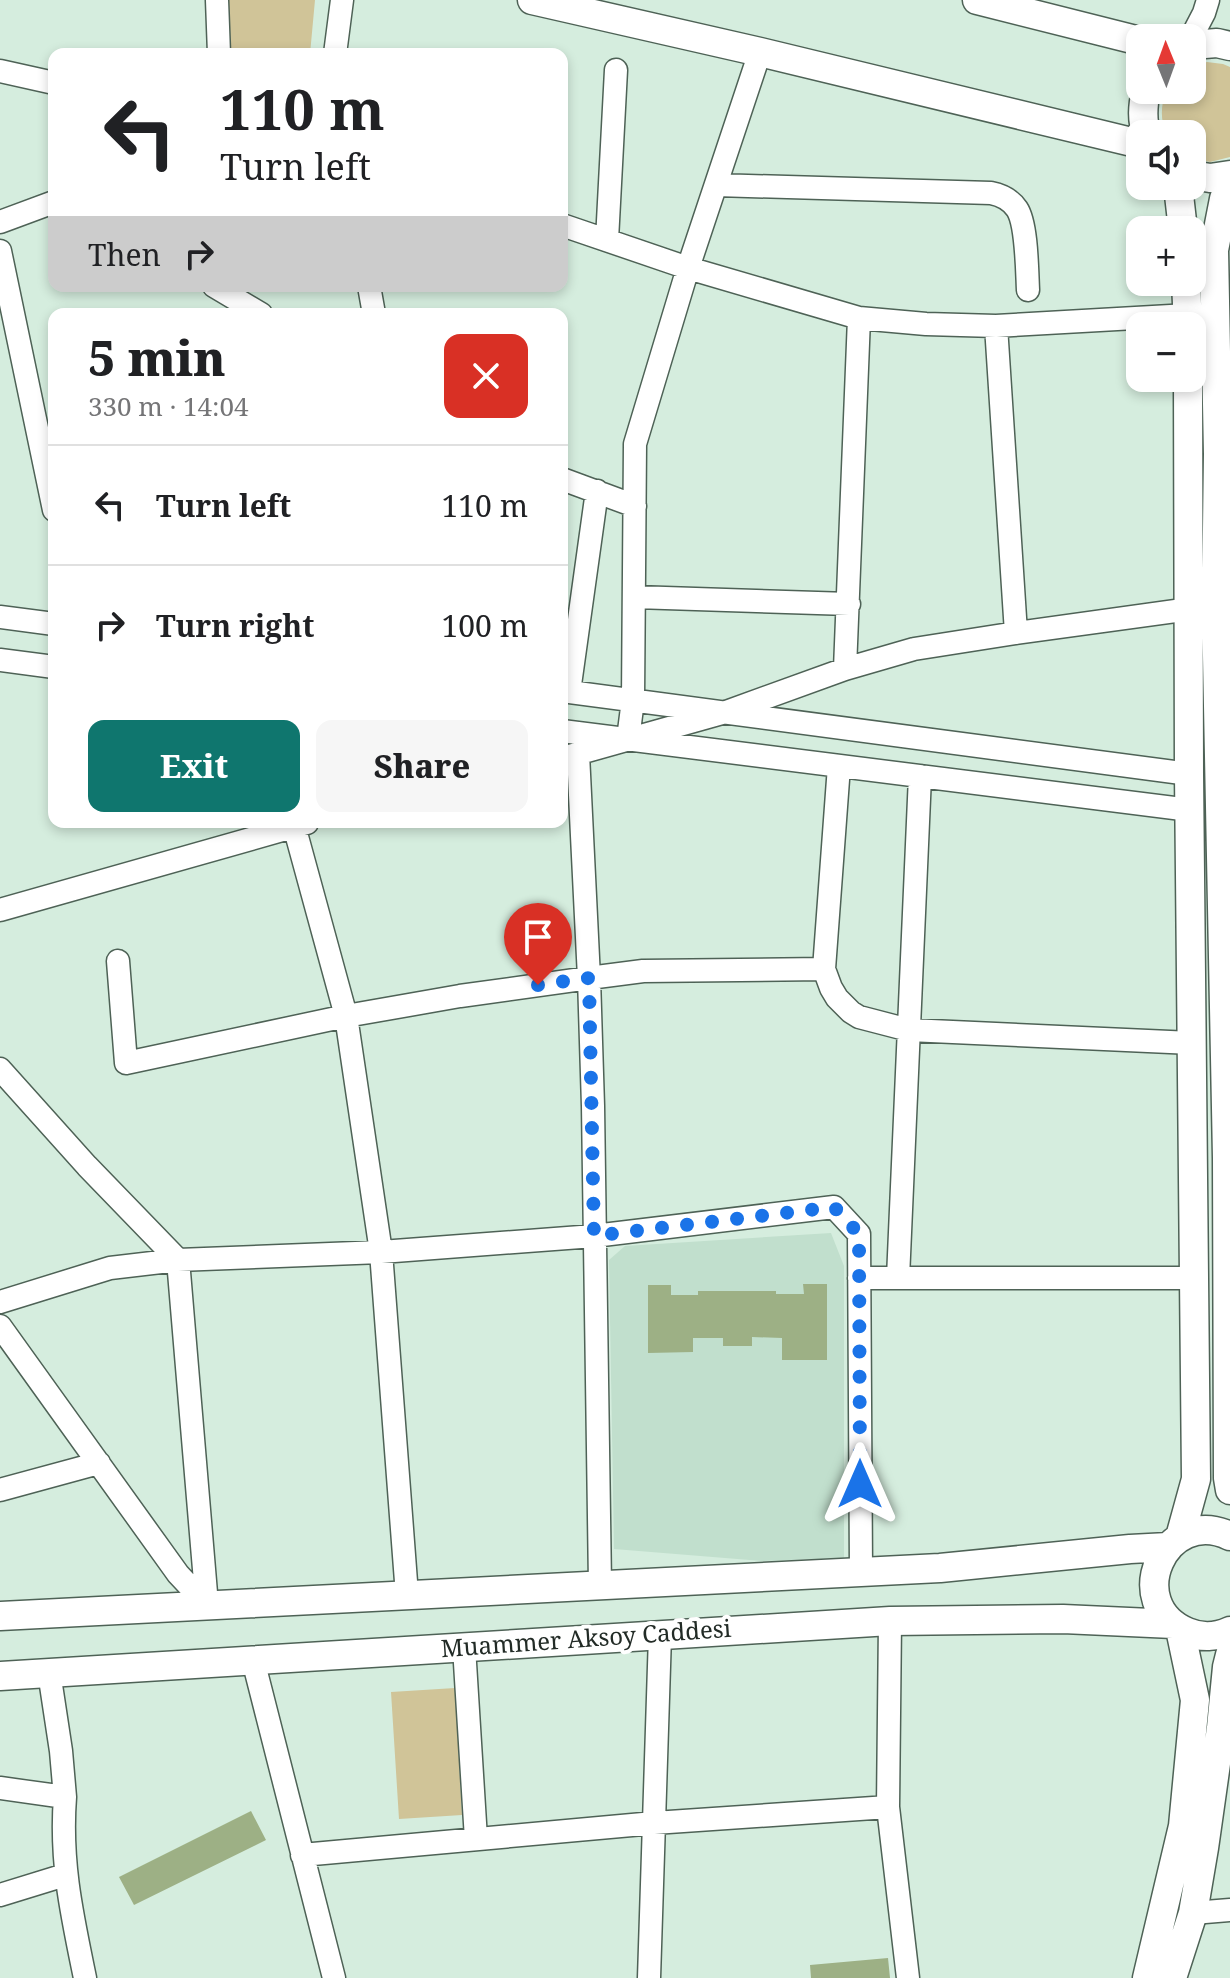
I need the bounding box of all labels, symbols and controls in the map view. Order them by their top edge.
north arrow [1126,24,1206,104]
map controls [1126,24,1206,392]
text: 110 m [220,70,385,146]
icon: left [88,80,192,184]
button: sound [1126,120,1206,200]
text: Turn left [220,142,371,191]
button: + [1126,216,1206,296]
icon: right [177,232,221,276]
text: Then [88,234,161,275]
button: − [1126,312,1206,392]
text: 5 min [88,325,226,390]
button: close [444,334,528,418]
text: 330 m · 14:04 [88,388,249,424]
icon: left [88,483,132,527]
text: Turn left [156,485,291,526]
text: 110 m [442,485,528,526]
icon: right [88,603,132,647]
text: Turn right [156,605,314,646]
text: 100 m [442,605,528,646]
button: Exit [88,720,300,812]
button: Share [316,720,528,812]
pin [504,903,572,985]
icon: arrive [516,915,560,959]
position arrow [818,1442,902,1526]
street label: Muammer Aksoy Caddesi [440,1611,733,1664]

